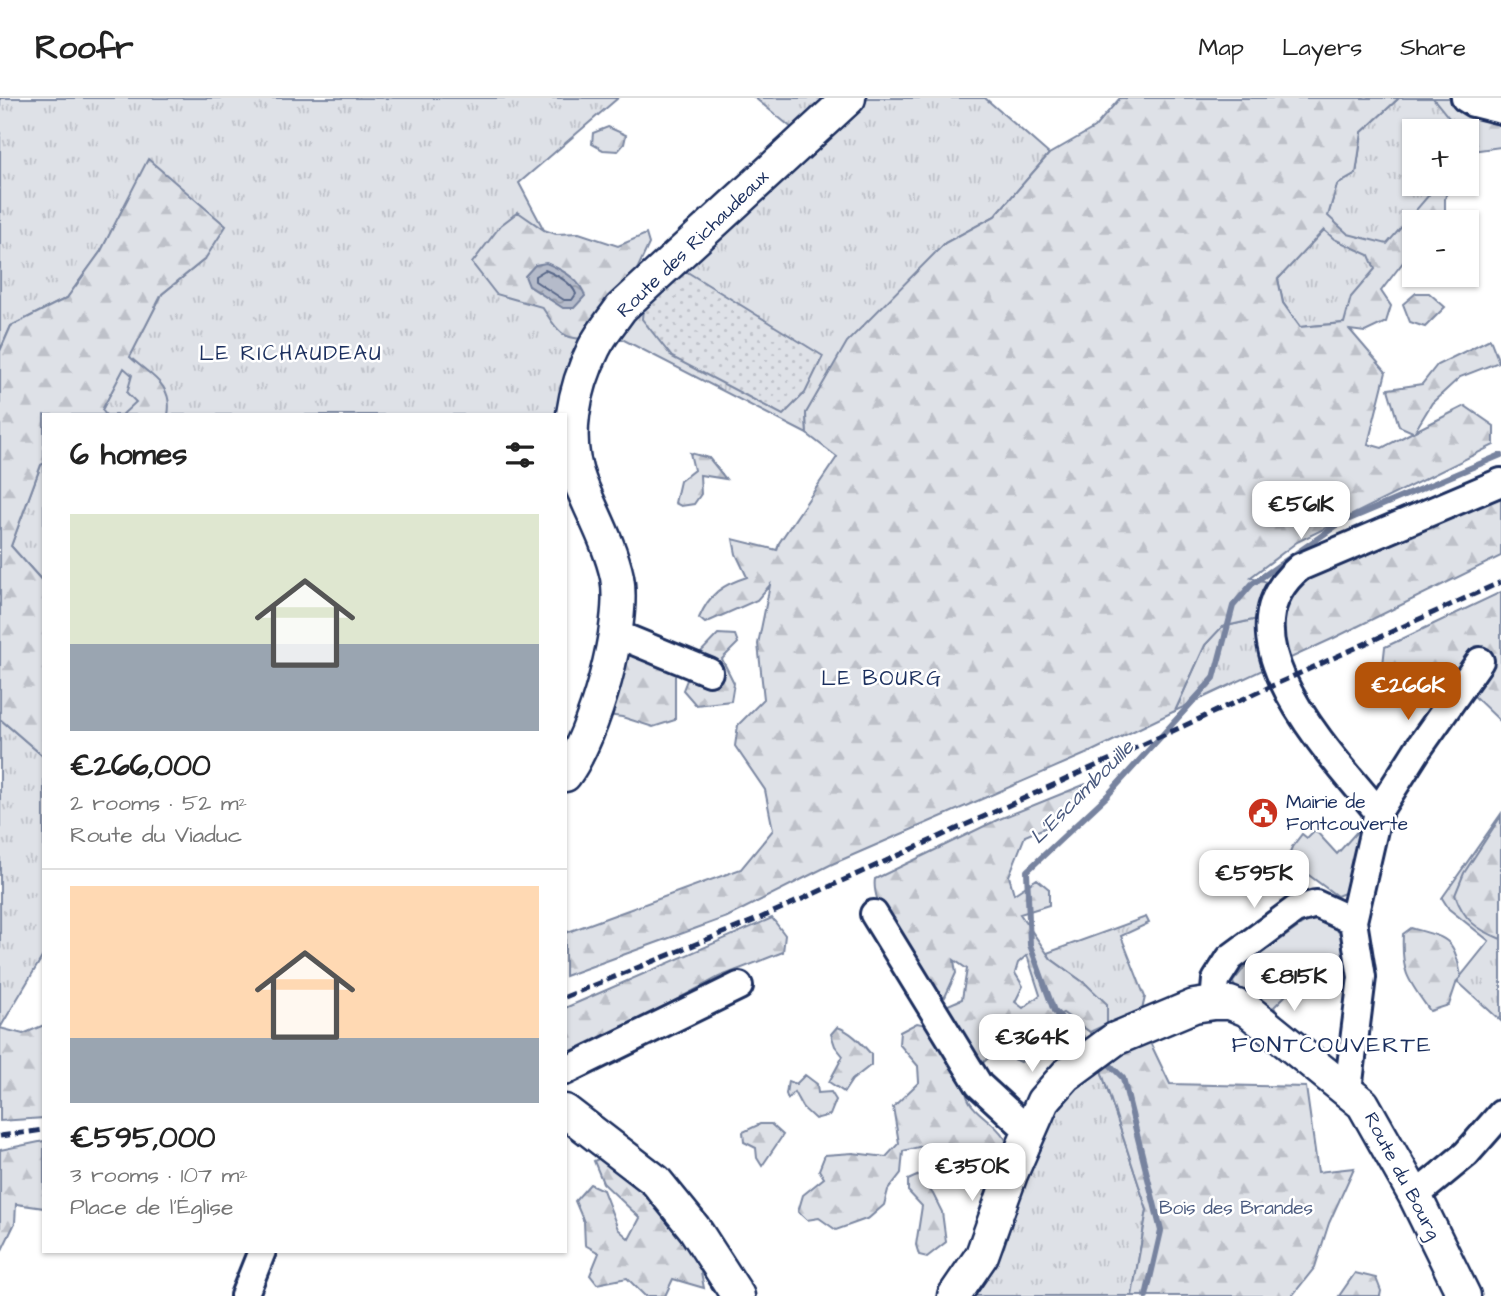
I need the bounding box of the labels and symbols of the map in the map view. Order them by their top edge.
street label: Route des Richaudeaux [611,164,775,324]
district label: LE RICHAUDEAU [199,339,383,368]
pin: €561K [1252,482,1350,541]
pin: €266K [1359,662,1457,722]
district label: LE BOURG [821,664,943,693]
water label: L'Escambouille [1023,732,1142,851]
place label: Mairie de Fontcouverte [1286,789,1408,838]
public building icon: Mairie de Fontcouverte [1246,796,1280,830]
pin: €595K [1205,850,1303,910]
pin: €815K [1245,954,1343,1013]
pin: €364K [983,1014,1081,1074]
district label: FONTCOUVERTE [1231,1029,1433,1061]
street label: Route du Bourg [1356,1108,1447,1245]
pin: €350K [923,1144,1021,1203]
park label: Bois des Brandes [1159,1195,1313,1222]

